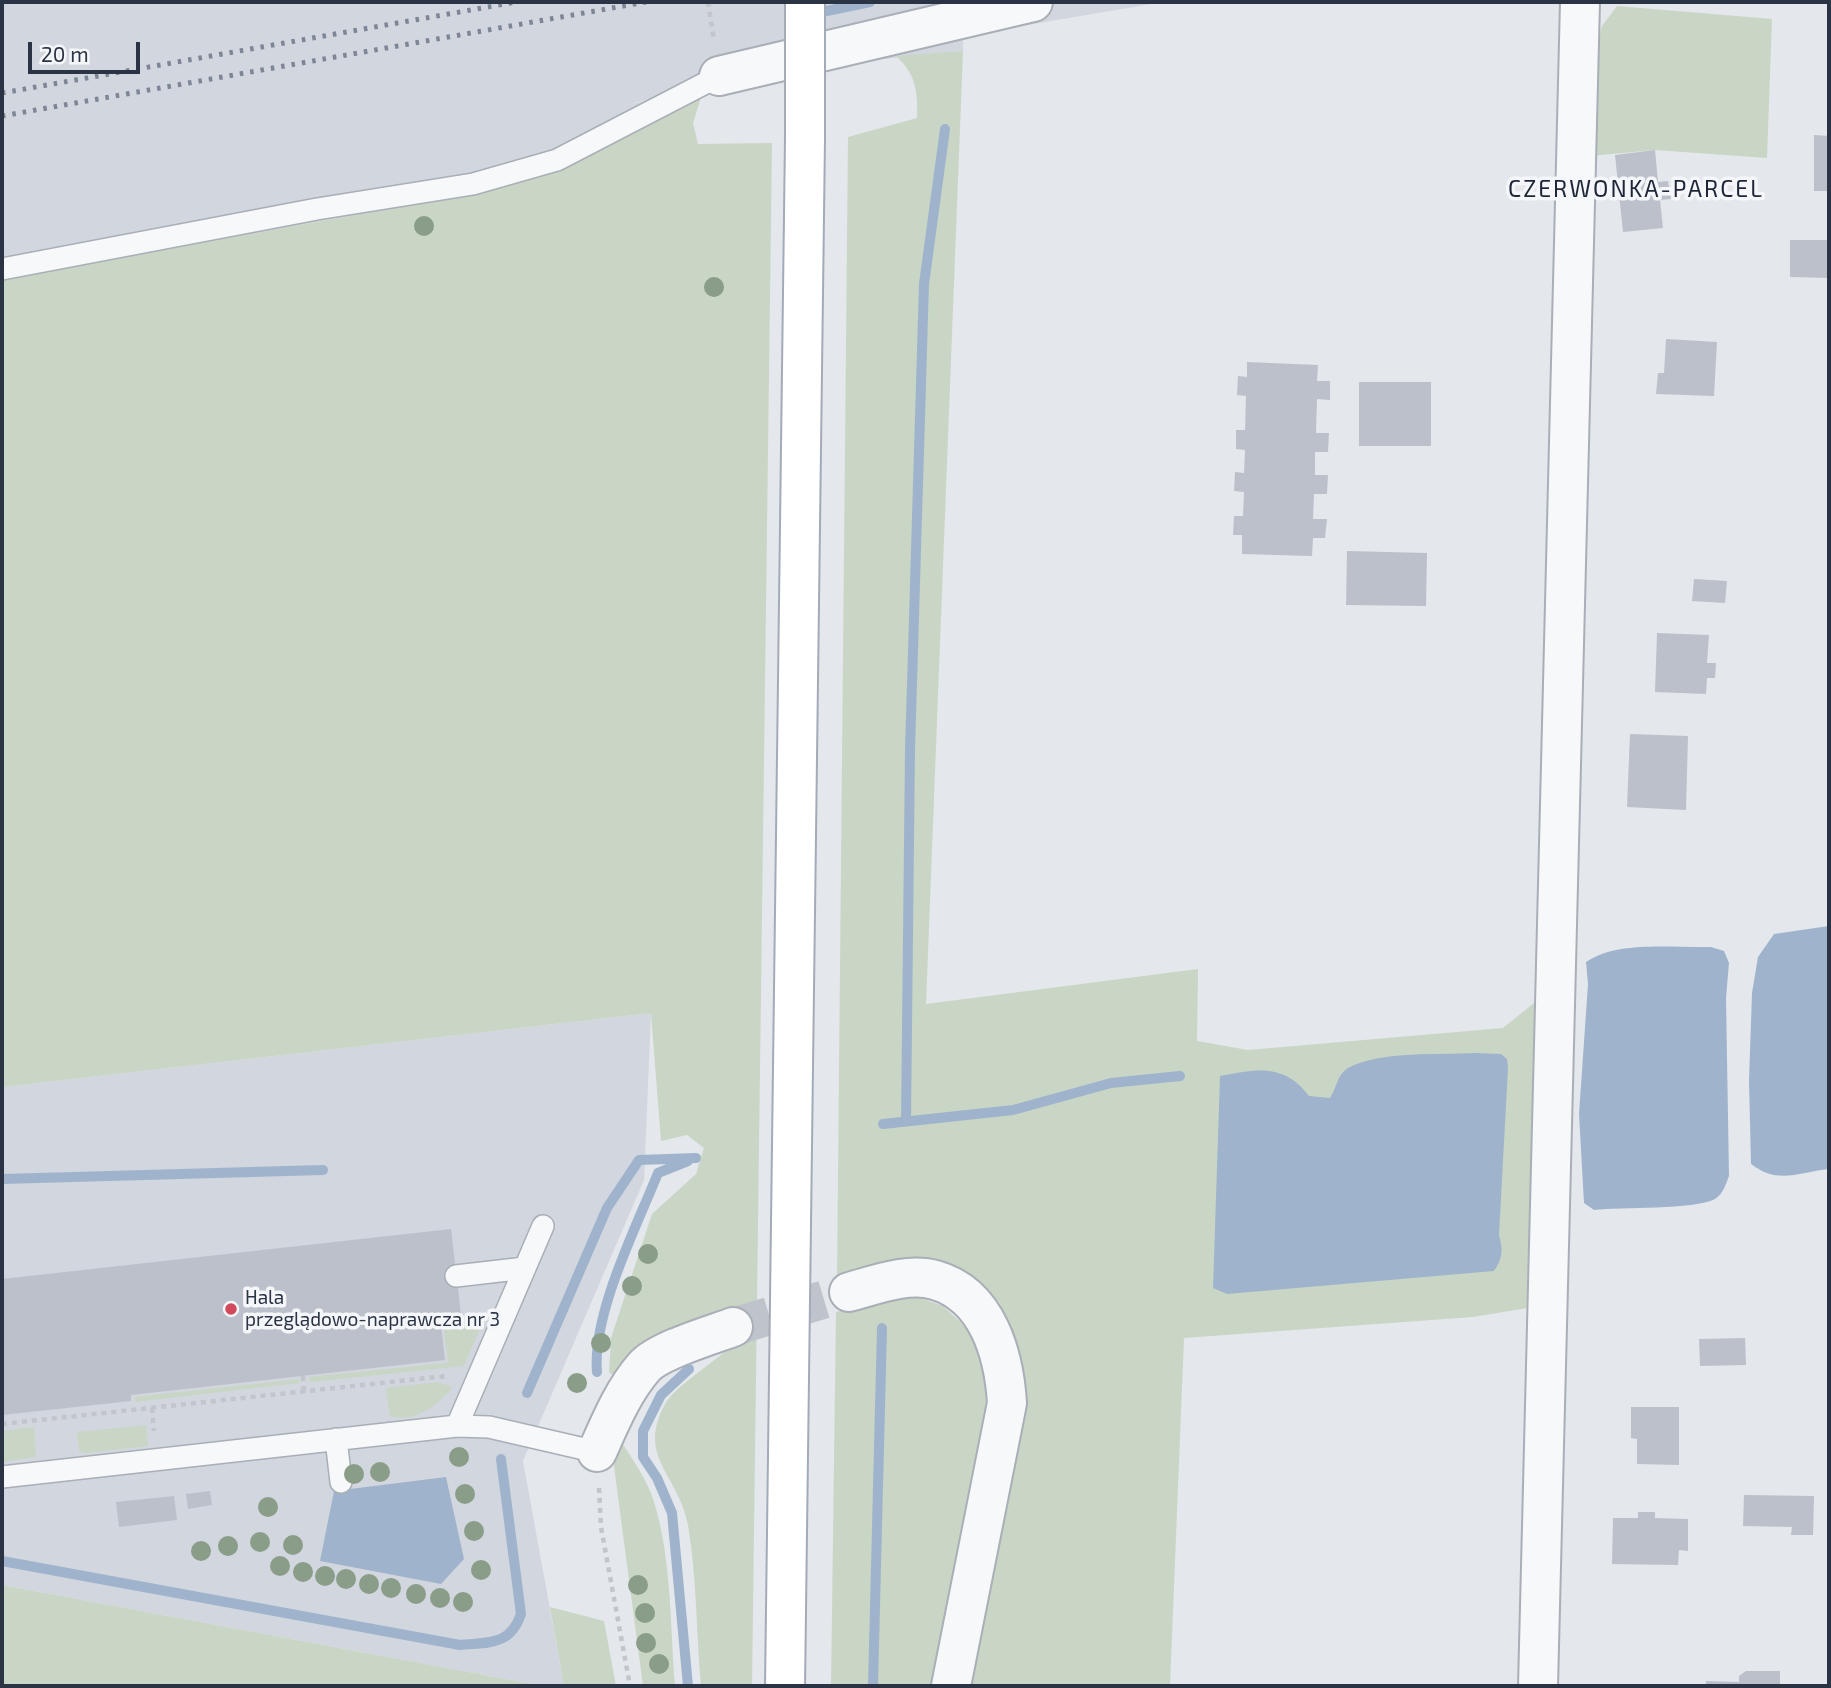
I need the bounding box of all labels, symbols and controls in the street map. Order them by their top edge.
scale bar [32,28,144,72]
text: 20 m [41,41,89,66]
district label: CZERWONKA-PARCEL [1510,175,1762,203]
place label: Hala przeglądowo-naprawcza nr 3 [245,1287,500,1331]
marker: Hala przeglądowo-naprawcza nr 3 [223,1301,239,1317]

